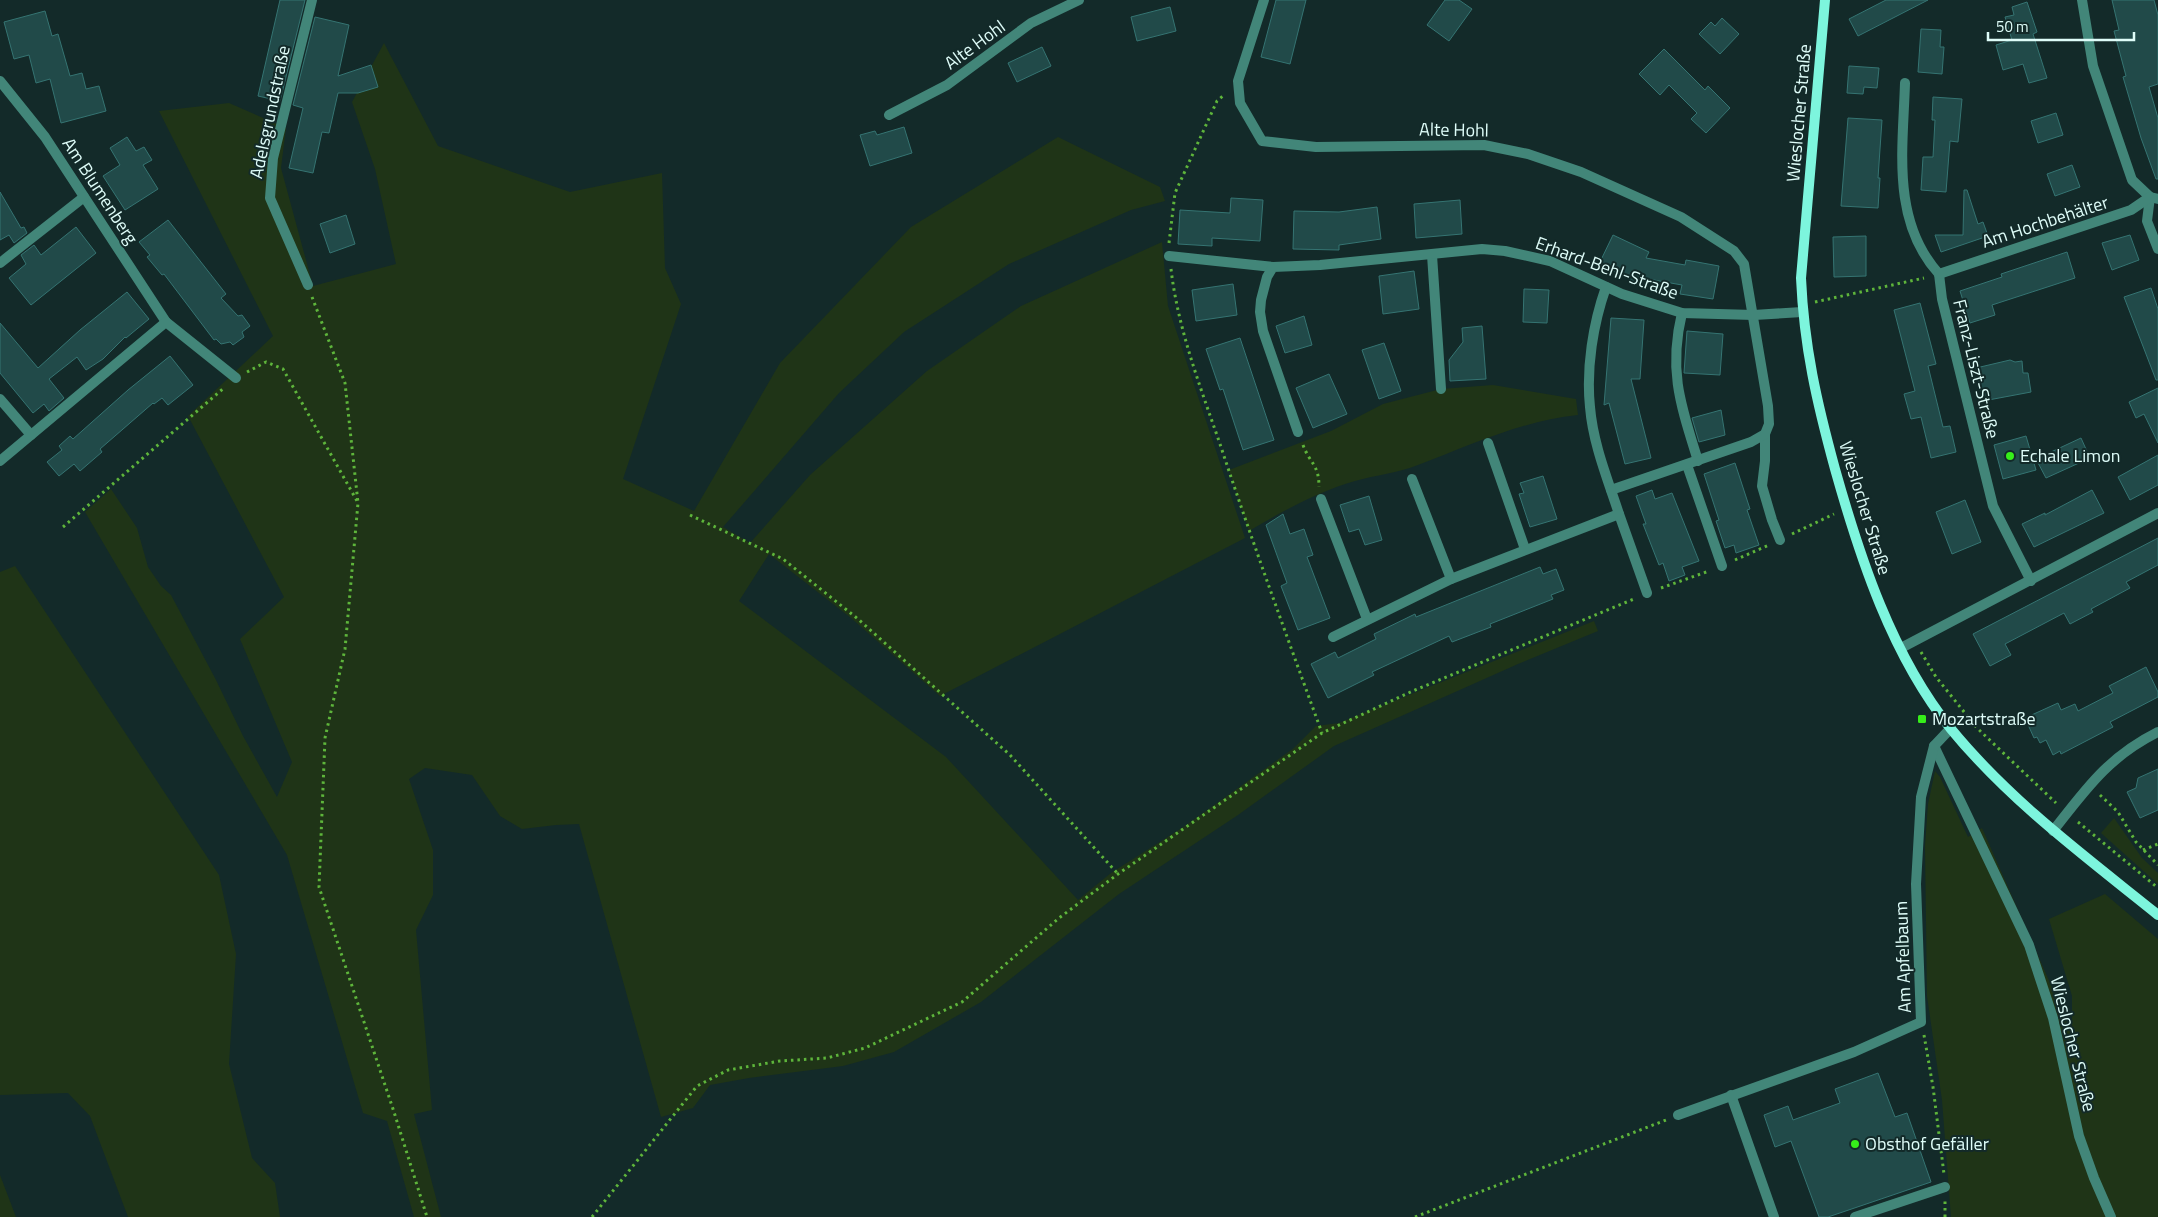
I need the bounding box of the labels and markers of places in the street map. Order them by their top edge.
place label: Echale Limon [2020,442,2120,469]
marker: Echale Limon [2004,450,2016,462]
place label: Mozartstraße [1932,705,2036,732]
marker: Mozartstraße [1916,713,1928,725]
place label: Obsthof Gefäller [1865,1130,1989,1157]
marker: Obsthof Gefäller [1849,1138,1861,1150]

